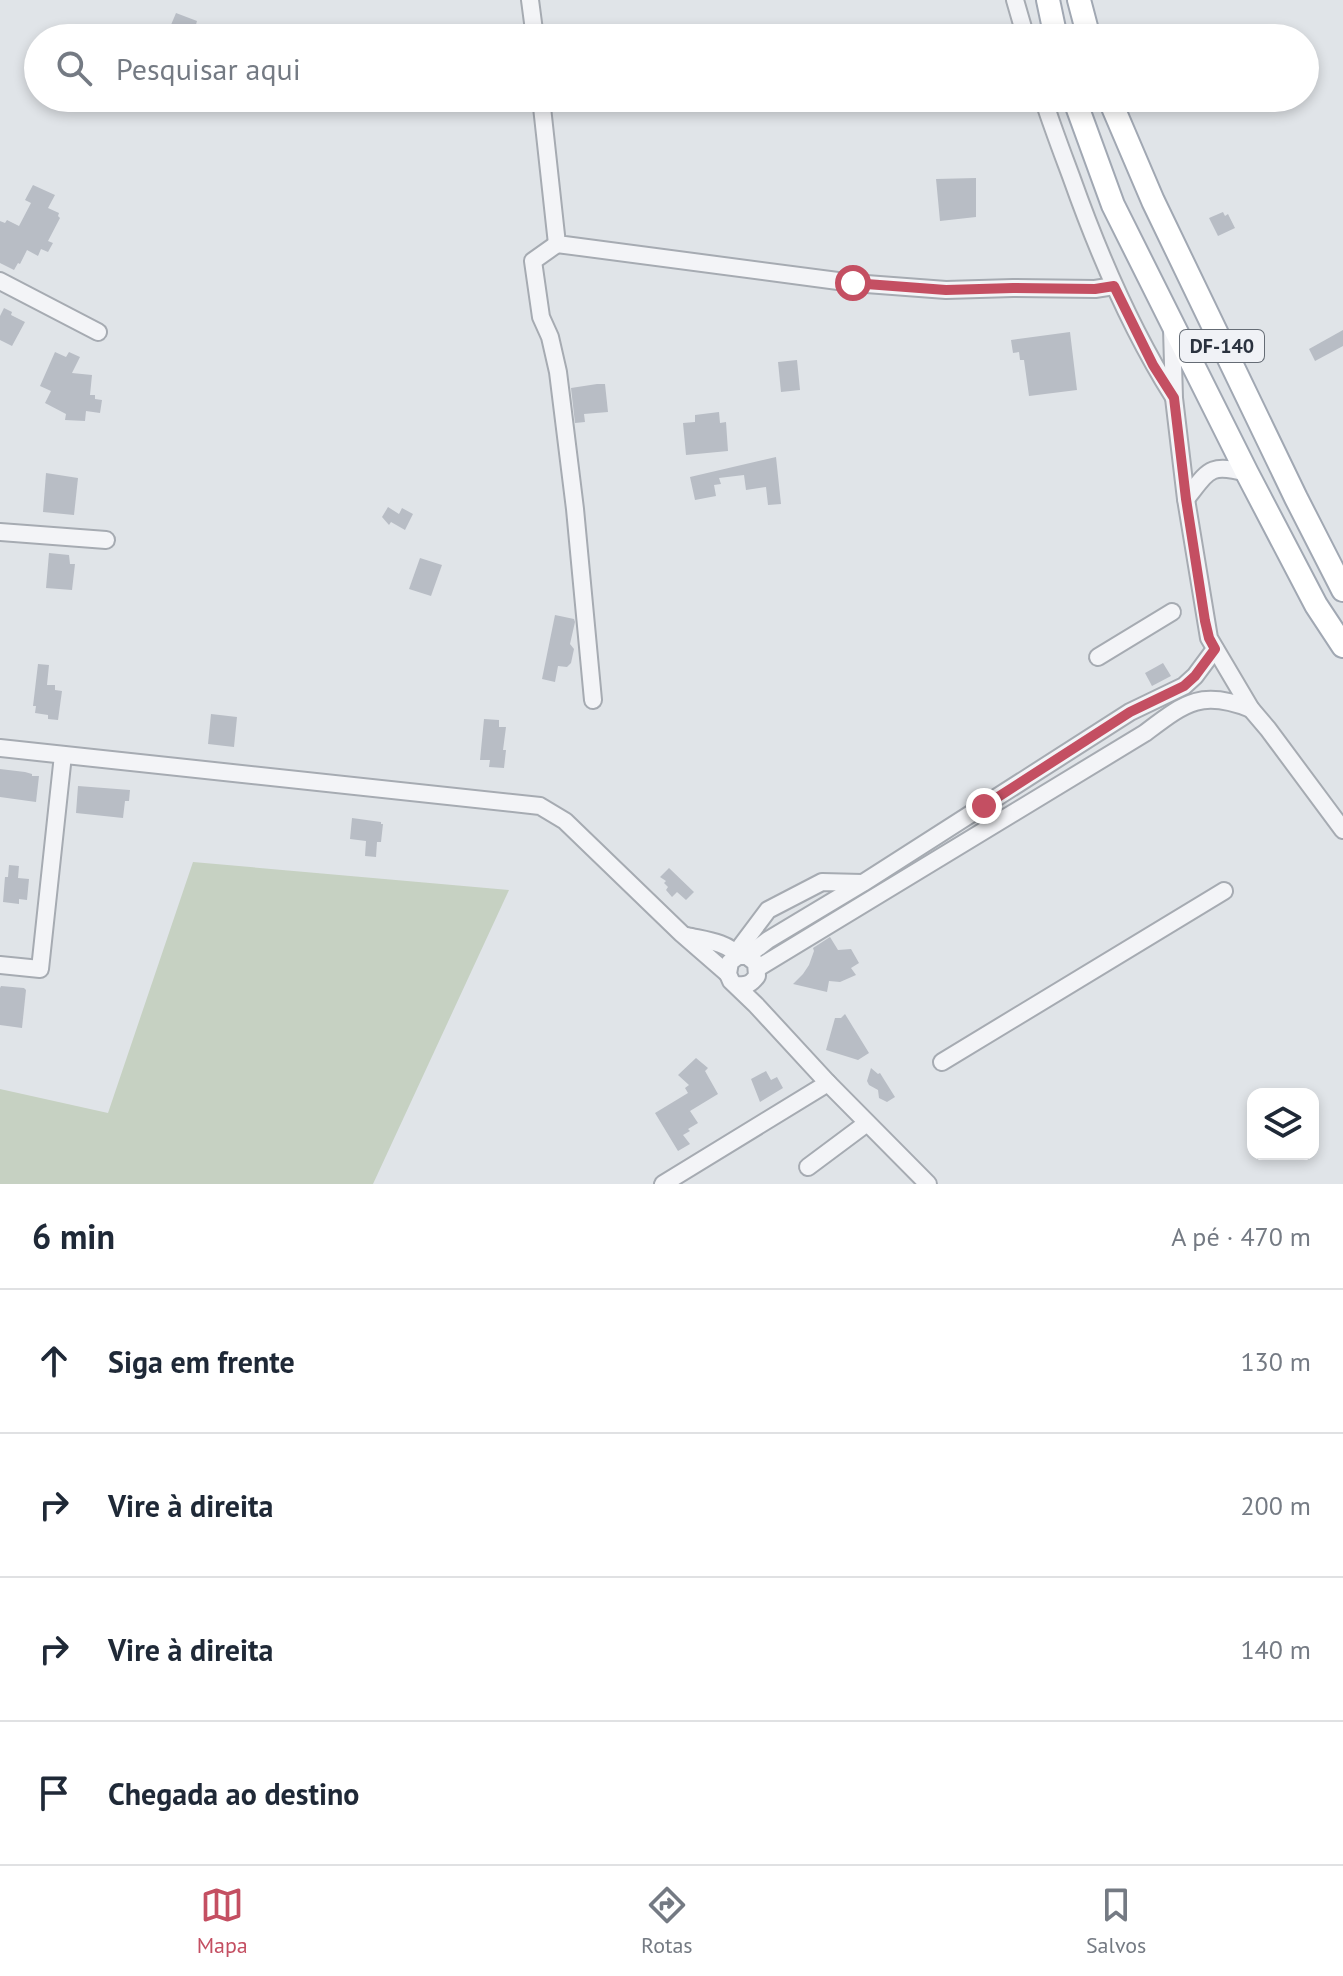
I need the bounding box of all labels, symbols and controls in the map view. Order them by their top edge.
search box [24,24,1319,112]
icon: search [52,46,96,90]
text: Pesquisar aqui [116,49,301,88]
route start [835,265,871,301]
road number: DF-140 [1180,330,1264,362]
route end [966,788,1002,824]
map controls [1247,1088,1319,1160]
button: layers [1247,1088,1319,1160]
text: 6 min [32,1214,115,1258]
text: A pé · 470 m [1171,1220,1311,1253]
icon: ahead [32,1339,76,1383]
text: Siga em frente [108,1342,295,1381]
text: 130 m [1240,1345,1311,1378]
icon: right [32,1483,76,1527]
text: Vire à direita [108,1486,273,1525]
text: 200 m [1240,1489,1311,1522]
icon: right [32,1627,76,1671]
text: Vire à direita [108,1630,273,1669]
text: 140 m [1240,1633,1311,1666]
icon: arrive [32,1771,76,1815]
text: Chegada ao destino [108,1774,359,1813]
tab: Mapa [197,1883,248,1959]
tab: Rotas [641,1883,693,1959]
tab: Salvos [1086,1883,1146,1959]

